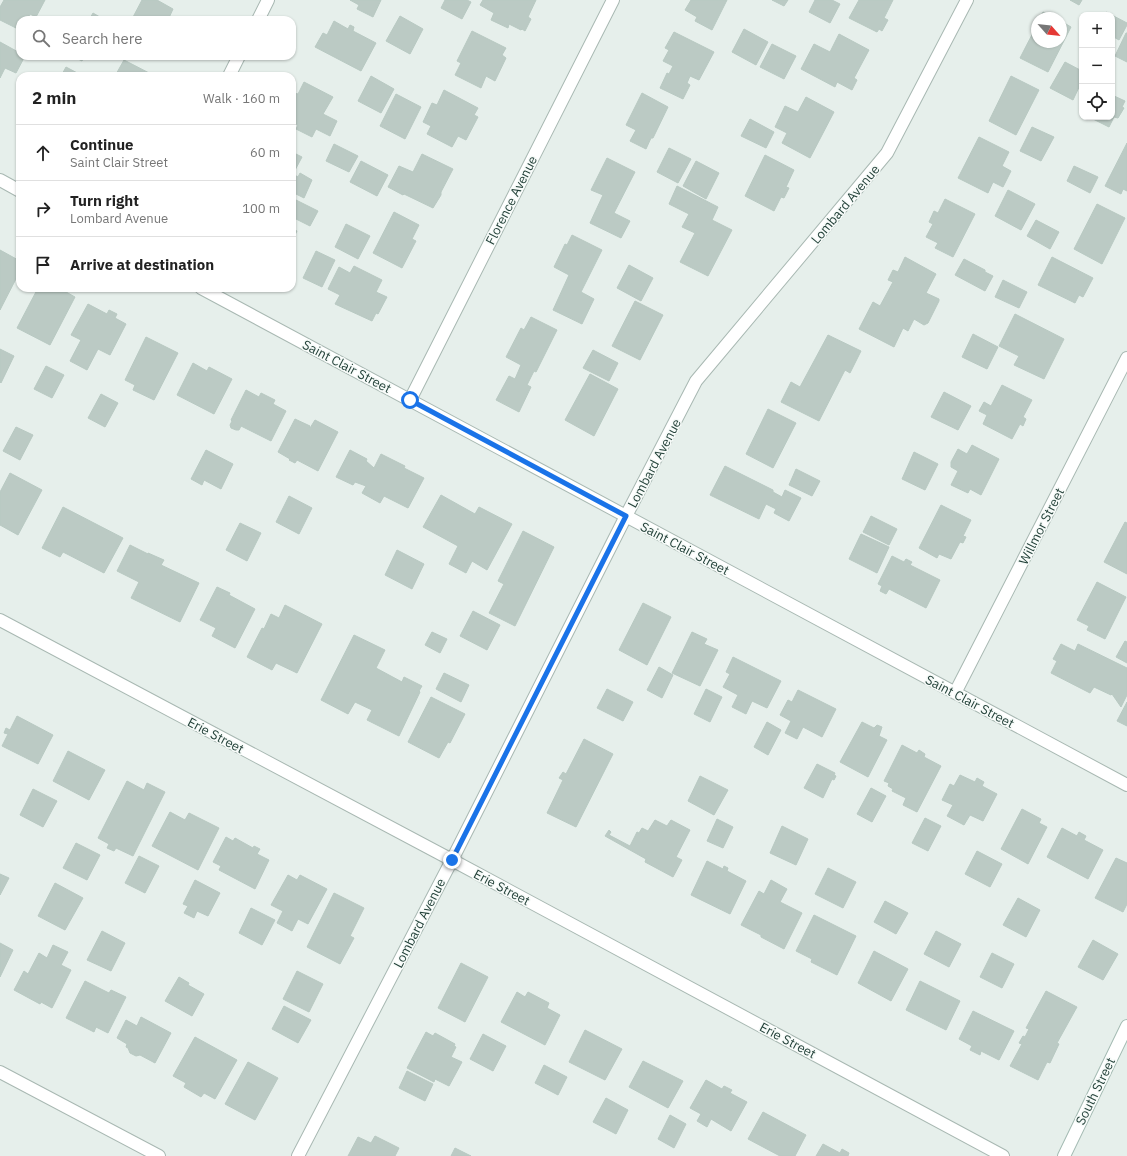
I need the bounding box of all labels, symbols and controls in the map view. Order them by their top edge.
north arrow [1031,12,1067,48]
map controls [1079,12,1115,120]
button: + [1079,12,1115,48]
search box [16,16,296,60]
icon: search [30,27,52,49]
text: Search here [62,29,142,48]
button: − [1079,48,1115,84]
button: locate [1079,84,1115,120]
text: 2 min [32,87,76,109]
text: Walk · 160 m [203,90,280,107]
text: Continue [70,135,134,154]
icon: ahead [32,142,54,164]
text: 60 m [250,144,280,161]
street label: Florence Avenue [482,153,541,247]
text: Saint Clair Street [70,154,168,171]
street label: Lombard Avenue [807,161,883,247]
text: Turn right [70,191,139,210]
icon: right [32,198,54,220]
text: 100 m [242,200,280,217]
text: Lombard Avenue [70,210,168,227]
icon: arrive [32,254,54,276]
text: Arrive at destination [70,255,214,274]
street label: Saint Clair Street [299,336,394,397]
route start [401,391,419,409]
street label: Lombard Avenue [624,416,685,511]
street label: Willmor Street [1015,485,1068,567]
street label: Saint Clair Street [637,518,732,579]
street label: Saint Clair Street [922,671,1017,732]
street label: Erie Street [185,714,247,757]
route end [443,851,461,869]
street label: Erie Street [471,866,533,909]
street label: Lombard Avenue [390,876,449,971]
street label: Erie Street [757,1019,819,1062]
street label: South Street [1072,1055,1119,1128]

